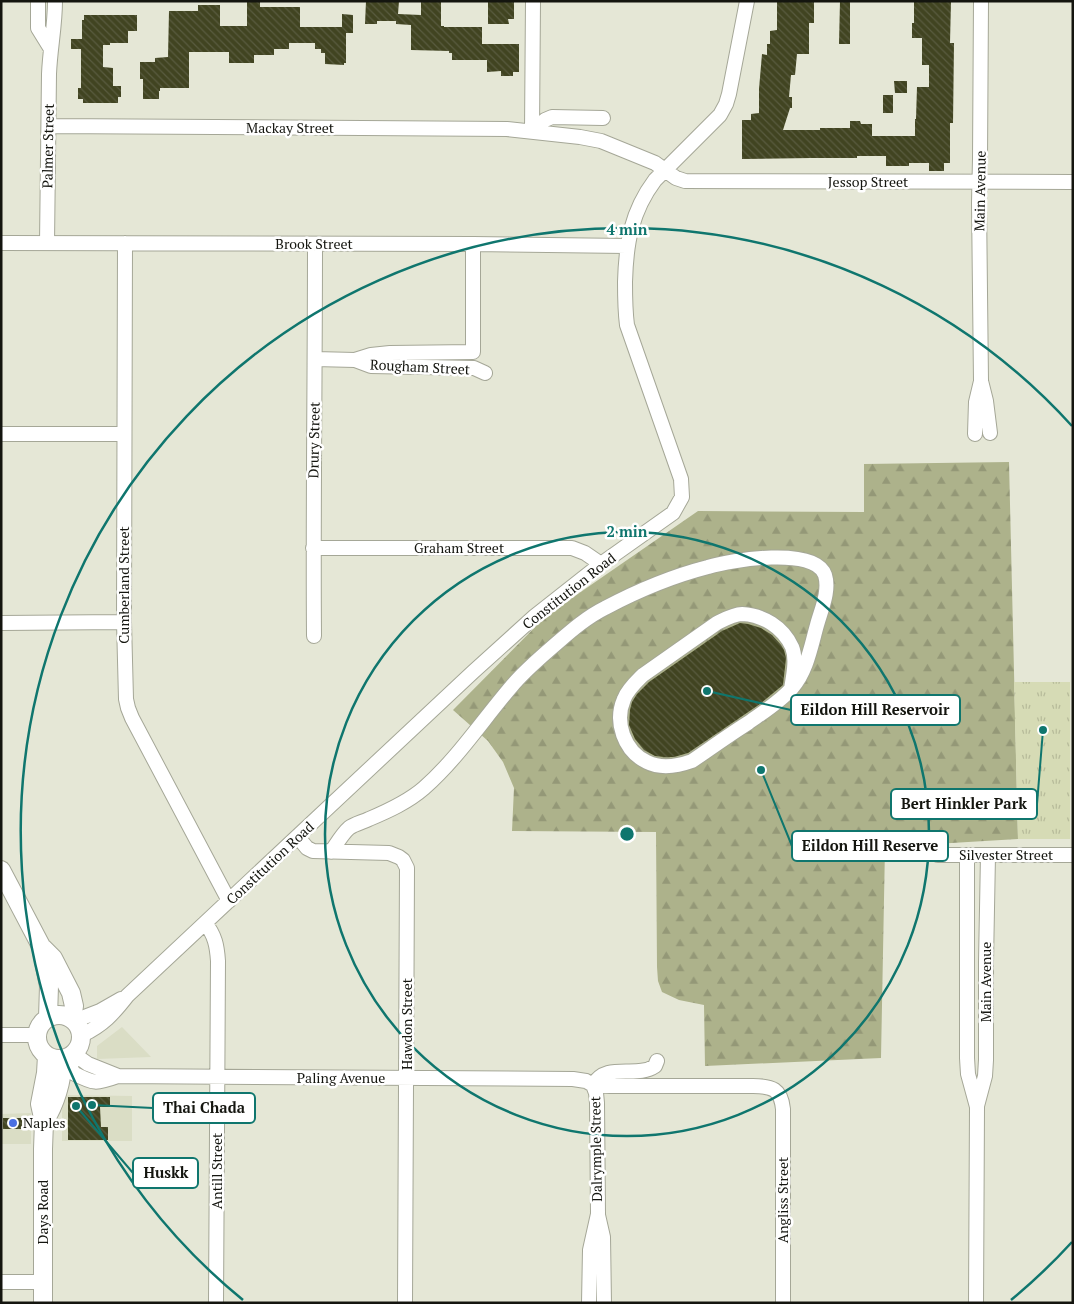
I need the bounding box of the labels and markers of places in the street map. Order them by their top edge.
callout: Eildon Hill Reservoir [791,695,960,725]
callout: Bert Hinkler Park [891,789,1037,819]
centre of rings [618,825,636,843]
callout: Eildon Hill Reserve [792,831,948,861]
callout: Thai Chada [153,1093,255,1123]
place label: Naples [23,1113,66,1132]
marker: Naples [7,1117,19,1129]
callout: Huskk [133,1158,198,1188]

